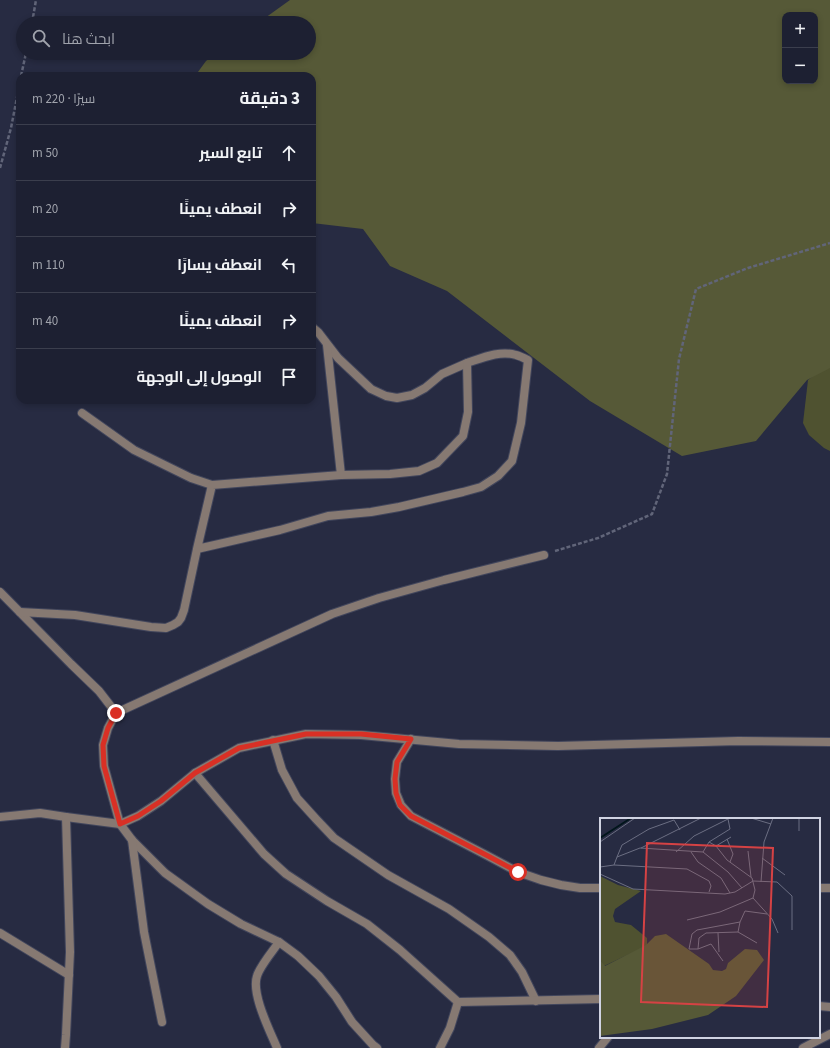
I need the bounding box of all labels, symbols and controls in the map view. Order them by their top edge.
map controls [782,12,818,84]
button: + [782,12,818,48]
search box [16,16,316,60]
icon: search [30,27,52,49]
text: ابحث هنا [62,29,115,50]
button: − [782,48,818,84]
text: 3 دقيقة [240,87,300,111]
text: سيرًا · 220 m [32,90,95,108]
icon: ahead [278,142,300,164]
text: تابع السير [199,143,262,164]
text: 50 m [32,144,58,162]
icon: right [278,198,300,220]
text: انعطف يمينًا [179,199,262,220]
text: 20 m [32,200,58,218]
icon: left [278,254,300,276]
text: انعطف يسارًا [177,255,262,276]
text: 110 m [32,256,65,274]
icon: right [278,310,300,332]
text: انعطف يمينًا [179,311,262,332]
text: 40 m [32,312,58,330]
icon: arrive [278,366,300,388]
text: الوصول إلى الوجهة [136,367,262,388]
route end [107,704,125,722]
inset map [600,818,820,1038]
route start [509,863,527,881]

